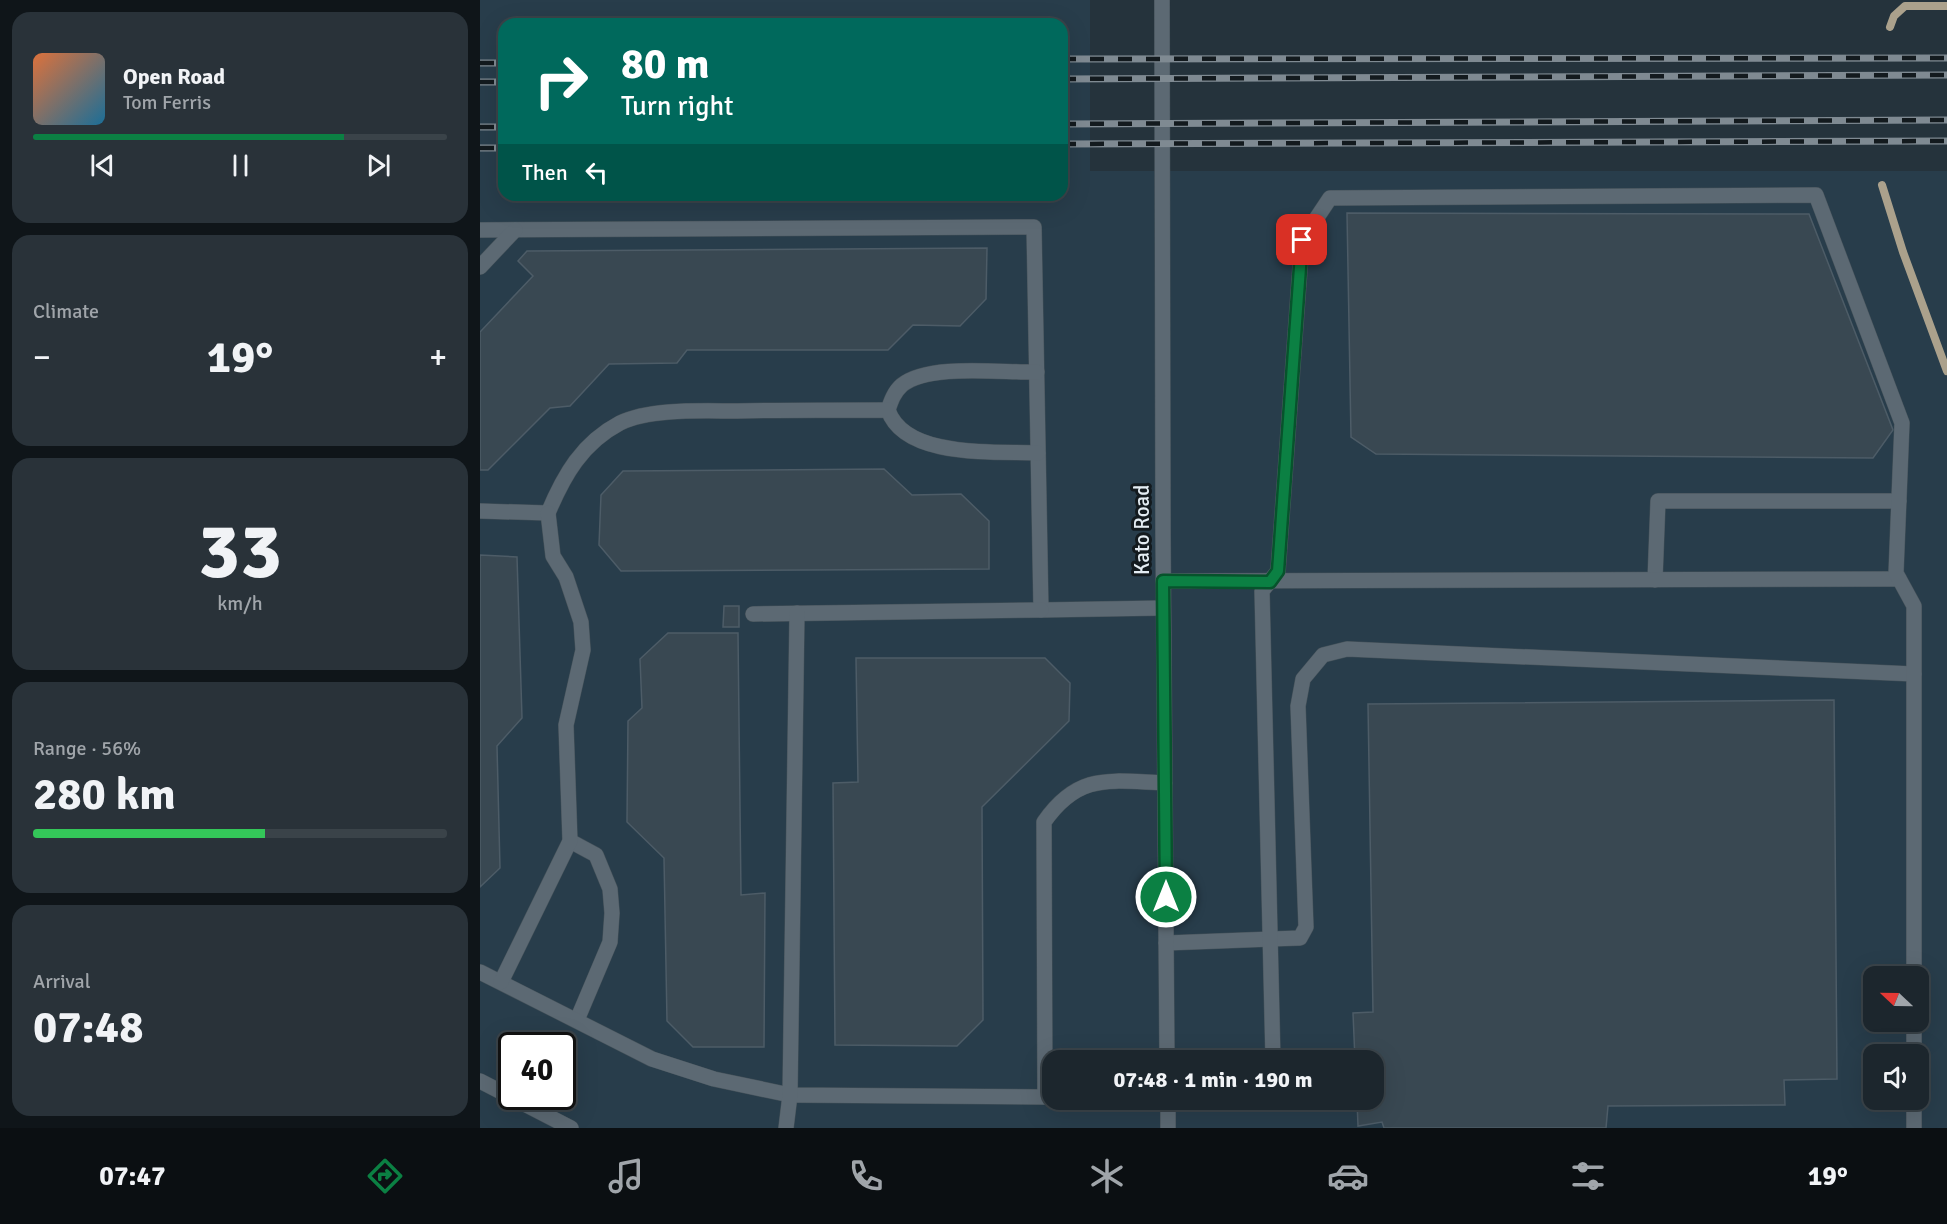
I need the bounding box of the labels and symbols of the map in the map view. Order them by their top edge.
pin [1276,214,1327,265]
street label: Kato Road [1129,485,1155,575]
position arrow [1134,865,1198,929]
north arrow [1863,966,1929,1032]
speed limit sign: 40 [498,1032,576,1110]

